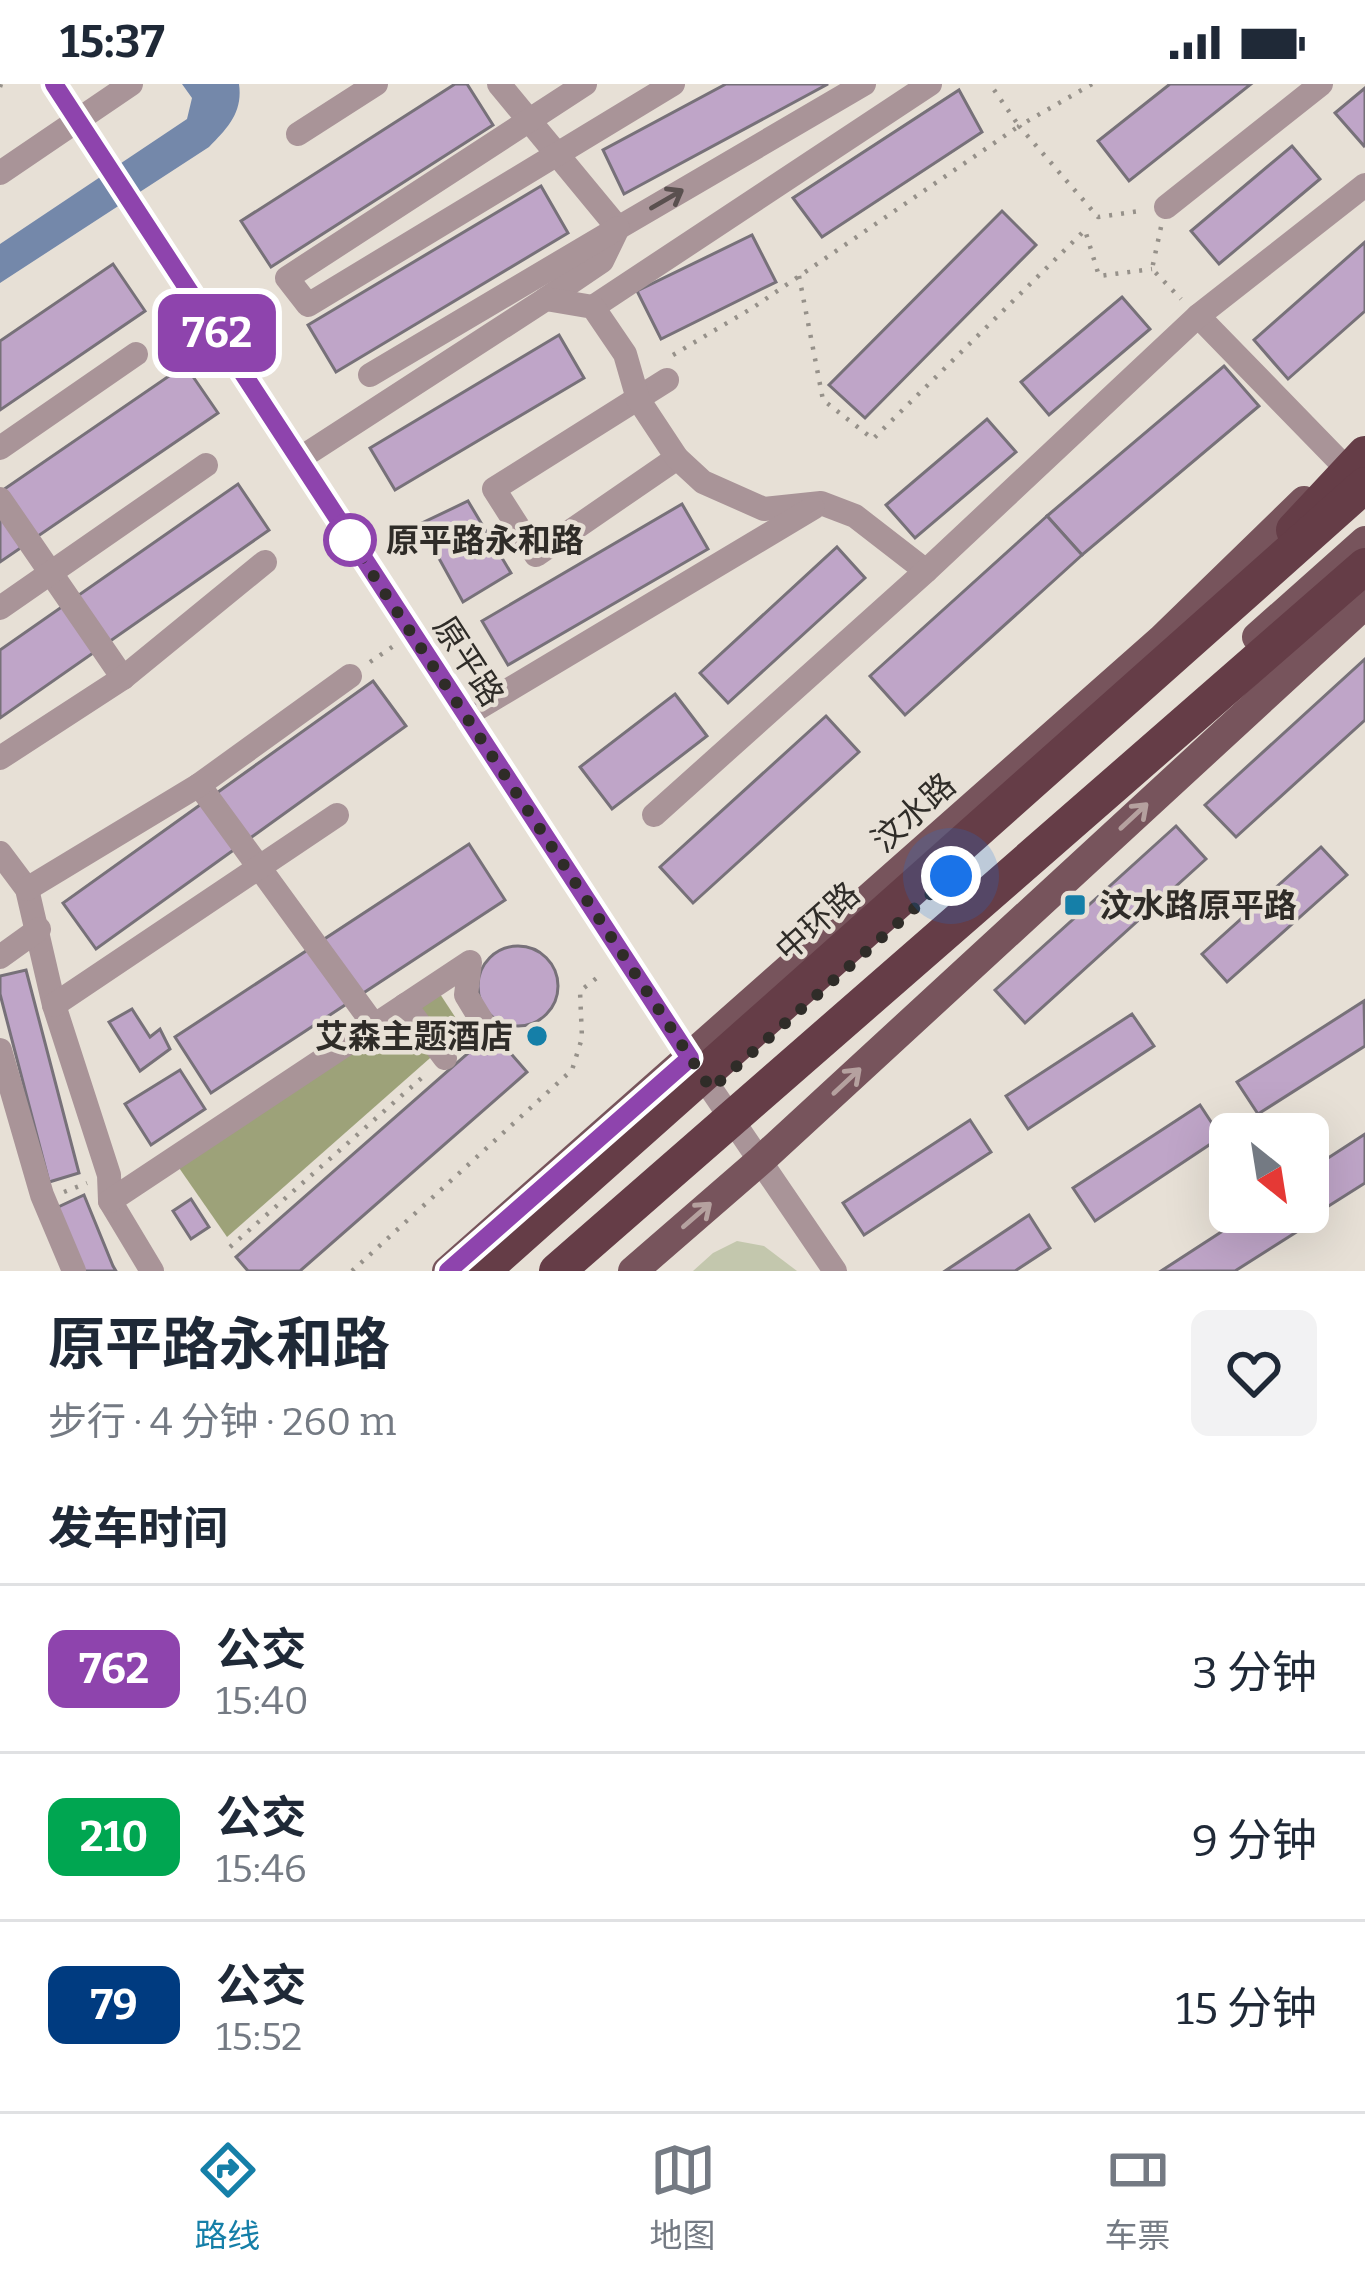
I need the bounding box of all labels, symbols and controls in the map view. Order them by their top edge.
text: 15:37 [60,15,165,69]
one-way arrow [648,187,683,211]
line badge: 762 [148,294,286,372]
text: 762 [182,308,252,358]
marker: 原平路永和路 [325,515,375,565]
place label: 原平路永和路 [386,521,584,561]
street label: 原平路 [424,609,512,714]
street label: 汶水路 [864,765,964,861]
one-way arrow [1119,803,1149,831]
your location [921,846,981,906]
street label: 中环路 [768,874,868,970]
place label: 汶水路原平路 [1099,886,1297,926]
marker: 汶水路原平路 [1062,892,1088,918]
place label: 艾森主题酒店 [315,1017,513,1057]
marker: 艾森主题酒店 [524,1023,550,1049]
one-way arrow [832,1067,862,1095]
north arrow [1209,1113,1329,1233]
map controls [1209,1113,1329,1233]
one-way arrow [681,1202,712,1230]
button: heart [1191,1310,1317,1436]
text: 原平路永和路 [48,1311,390,1379]
text: 步行 · 4 分钟 · 260 m [48,1399,396,1445]
text: 发车时间 [48,1502,228,1556]
text: 公交 [216,1623,306,1677]
text: 762 [79,1644,149,1694]
text: 3 分钟 [1192,1646,1317,1700]
text: 15:40 [216,1678,309,1724]
text: 公交 [216,1791,306,1845]
text: 210 [80,1812,148,1862]
text: 9 分钟 [1192,1814,1317,1868]
text: 15:46 [216,1846,307,1892]
text: 公交 [216,1959,306,2013]
text: 79 [90,1980,138,2030]
text: 15 分钟 [1176,1982,1317,2036]
text: 15:52 [216,2014,302,2060]
tab: 路线 [195,2137,261,2257]
tab: 地图 [650,2137,716,2257]
tab: 车票 [1105,2137,1171,2257]

